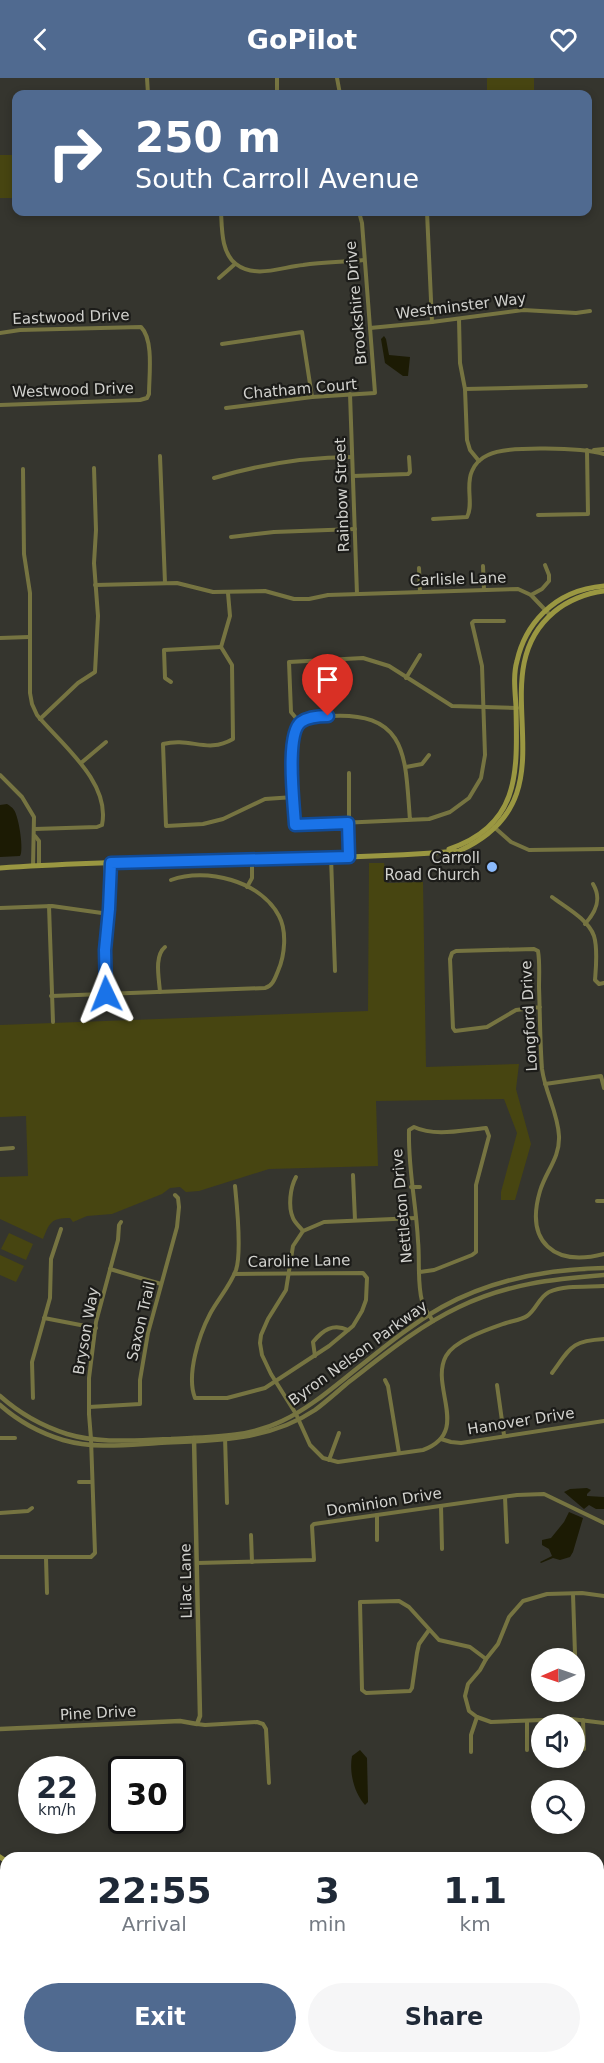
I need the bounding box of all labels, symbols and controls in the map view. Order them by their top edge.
icon: back [24,23,57,56]
icon: heart [547,23,580,56]
text: GoPilot [247,24,357,55]
text: 250 m [135,113,281,162]
icon: right [36,114,114,192]
text: South Carroll Avenue [135,163,419,194]
street label: Brookshire Drive [342,240,370,366]
street label: Westminster Way [395,289,527,323]
street label: Eastwood Drive [12,306,130,328]
street label: Chatham Court [242,375,358,403]
street label: Westwood Drive [12,379,134,401]
street label: Rainbow Street [331,437,353,552]
street label: Carlisle Lane [409,568,507,590]
pin [302,654,353,716]
icon: arrive [311,663,344,696]
place label: Carroll Road Church [385,849,480,884]
marker: Carroll Road Church [485,860,499,874]
street label: Longford Drive [517,960,541,1072]
position arrow [74,962,138,1026]
street label: Nettleton Drive [388,1148,416,1264]
street label: Caroline Lane [247,1251,351,1271]
street label: Saxon Trail [123,1279,159,1363]
street label: Bryson Way [69,1286,103,1376]
street label: Byron Nelson Parkway [285,1297,431,1409]
street label: Hanover Drive [466,1404,576,1438]
street label: Dominion Drive [325,1484,443,1520]
street label: Lilac Lane [176,1543,196,1619]
north arrow [531,1648,585,1702]
map controls [531,1648,585,1834]
street label: Pine Drive [59,1702,137,1724]
button: sound [531,1714,585,1768]
speed limit sign: 30 [108,1756,186,1834]
text: 22 [36,1770,78,1805]
button: search [531,1780,585,1834]
text: km/h [38,1801,76,1819]
text: 22:55 [97,1870,212,1911]
text: 3 [315,1870,340,1911]
text: 1.1 [443,1870,507,1911]
text: Arrival [122,1912,187,1936]
text: min [309,1912,346,1936]
text: km [460,1912,491,1936]
button: Exit [24,1983,296,2052]
button: Share [308,1983,580,2052]

